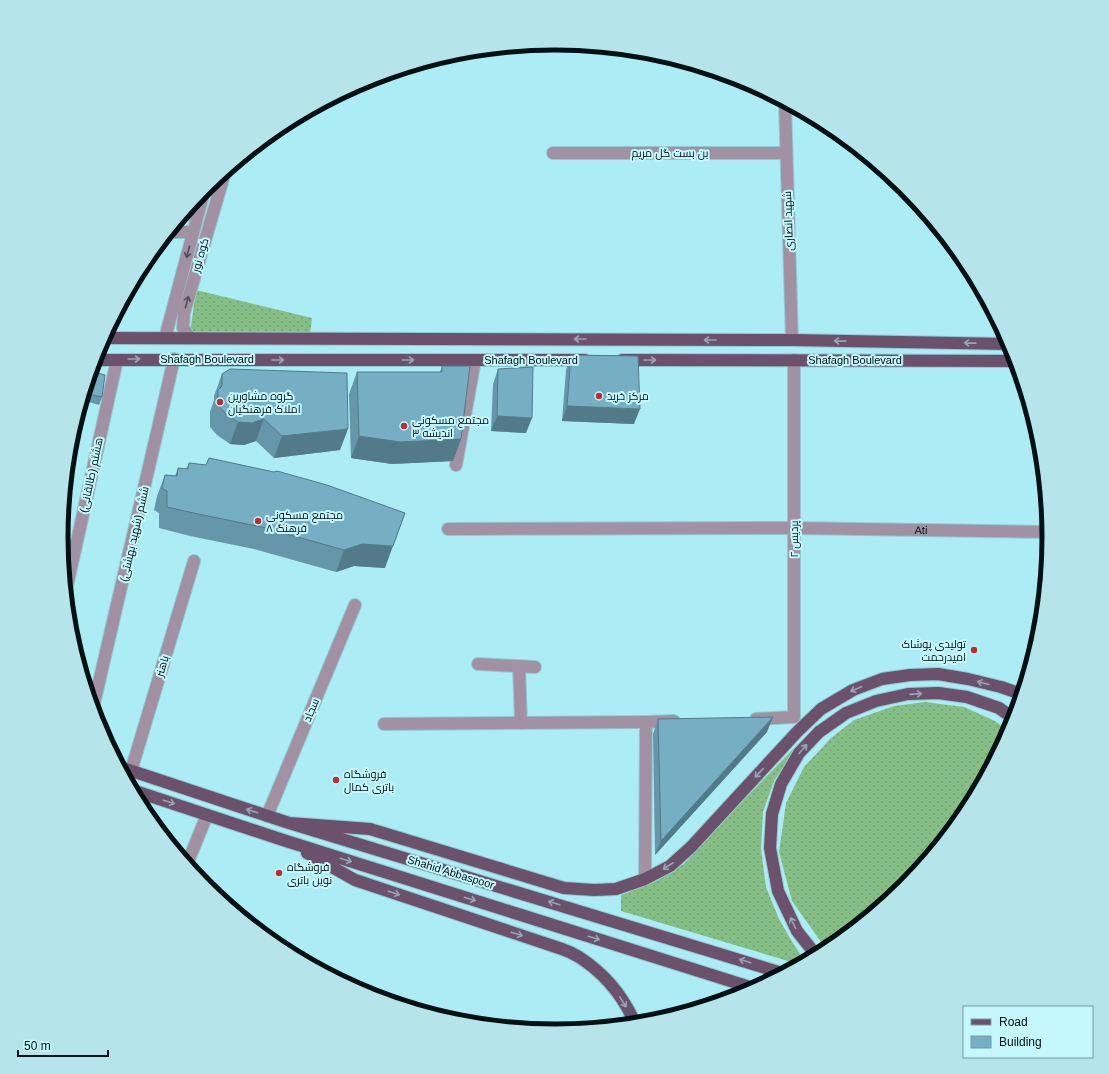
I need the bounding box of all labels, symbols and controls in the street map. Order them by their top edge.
street label: بن بست گل مریم [632,147,708,161]
street label: شهید انصاری [781,191,796,251]
street label: کوه نور [189,236,212,275]
one-way arrow [184,245,191,258]
one-way arrow [184,296,191,309]
one-way arrow [574,335,587,343]
one-way arrow [704,336,717,344]
one-way arrow [834,337,847,345]
one-way arrow [964,339,977,347]
street label: Shafagh Boulevard [160,353,254,365]
street label: Shafagh Boulevard [484,354,578,366]
street label: Shafagh Boulevard [808,354,902,366]
one-way arrow [127,355,140,363]
one-way arrow [271,356,284,364]
one-way arrow [401,356,414,364]
one-way arrow [643,356,656,364]
place label: گروه مشاورین املاک فرهنگیان [228,390,301,416]
place label: مرکز خرید [607,390,649,403]
marker: مرکز خرید [594,391,604,401]
marker: گروه مشاورین املاک فرهنگیان [215,397,225,407]
place label: مجتمع مسکونی اندیشه ۳ [412,414,489,439]
marker: مجتمع مسکونی اندیشه ۳ [399,421,409,431]
street label: هشتم (طالقانی) [77,436,107,514]
street label: ششم (شهید بهشتی) [117,485,153,583]
place label: مجتمع مسکونی فرهنگ ۸ [266,509,343,535]
marker: مجتمع مسکونی فرهنگ ۸ [253,516,263,526]
street label: پردیس ۲ [788,520,801,558]
street label: Ati [914,524,928,536]
place label: تولیدی پوشاک امیدرحمت [901,638,966,664]
marker: تولیدی پوشاک امیدرحمت [969,645,979,655]
street label: باهنر [153,654,172,679]
one-way arrow [977,678,990,686]
one-way arrow [851,686,863,693]
one-way arrow [909,690,922,698]
street label: سجاد [301,696,321,724]
one-way arrow [798,745,807,755]
place label: فروشگاه باتری کمال [344,768,394,794]
one-way arrow [754,768,764,778]
marker: فروشگاه باتری کمال [331,775,341,785]
one-way arrow [163,799,176,806]
one-way arrow [245,807,258,814]
street label: Shahid Abbaspoor [406,853,496,891]
one-way arrow [339,857,352,864]
place label: فروشگاه نوین باتری [287,861,332,887]
one-way arrow [663,862,674,870]
marker: فروشگاه نوین باتری [274,868,284,878]
one-way arrow [387,889,399,897]
one-way arrow [463,896,476,903]
one-way arrow [547,899,560,906]
one-way arrow [789,917,797,929]
one-way arrow [510,931,523,938]
one-way arrow [587,935,600,942]
one-way arrow [739,957,752,964]
one-way arrow [619,996,627,1007]
legend [963,1006,1093,1058]
text: Road [999,1015,1028,1029]
scale bar [18,1032,108,1058]
text: Building [999,1035,1042,1049]
text: 50 m [24,1039,51,1053]

